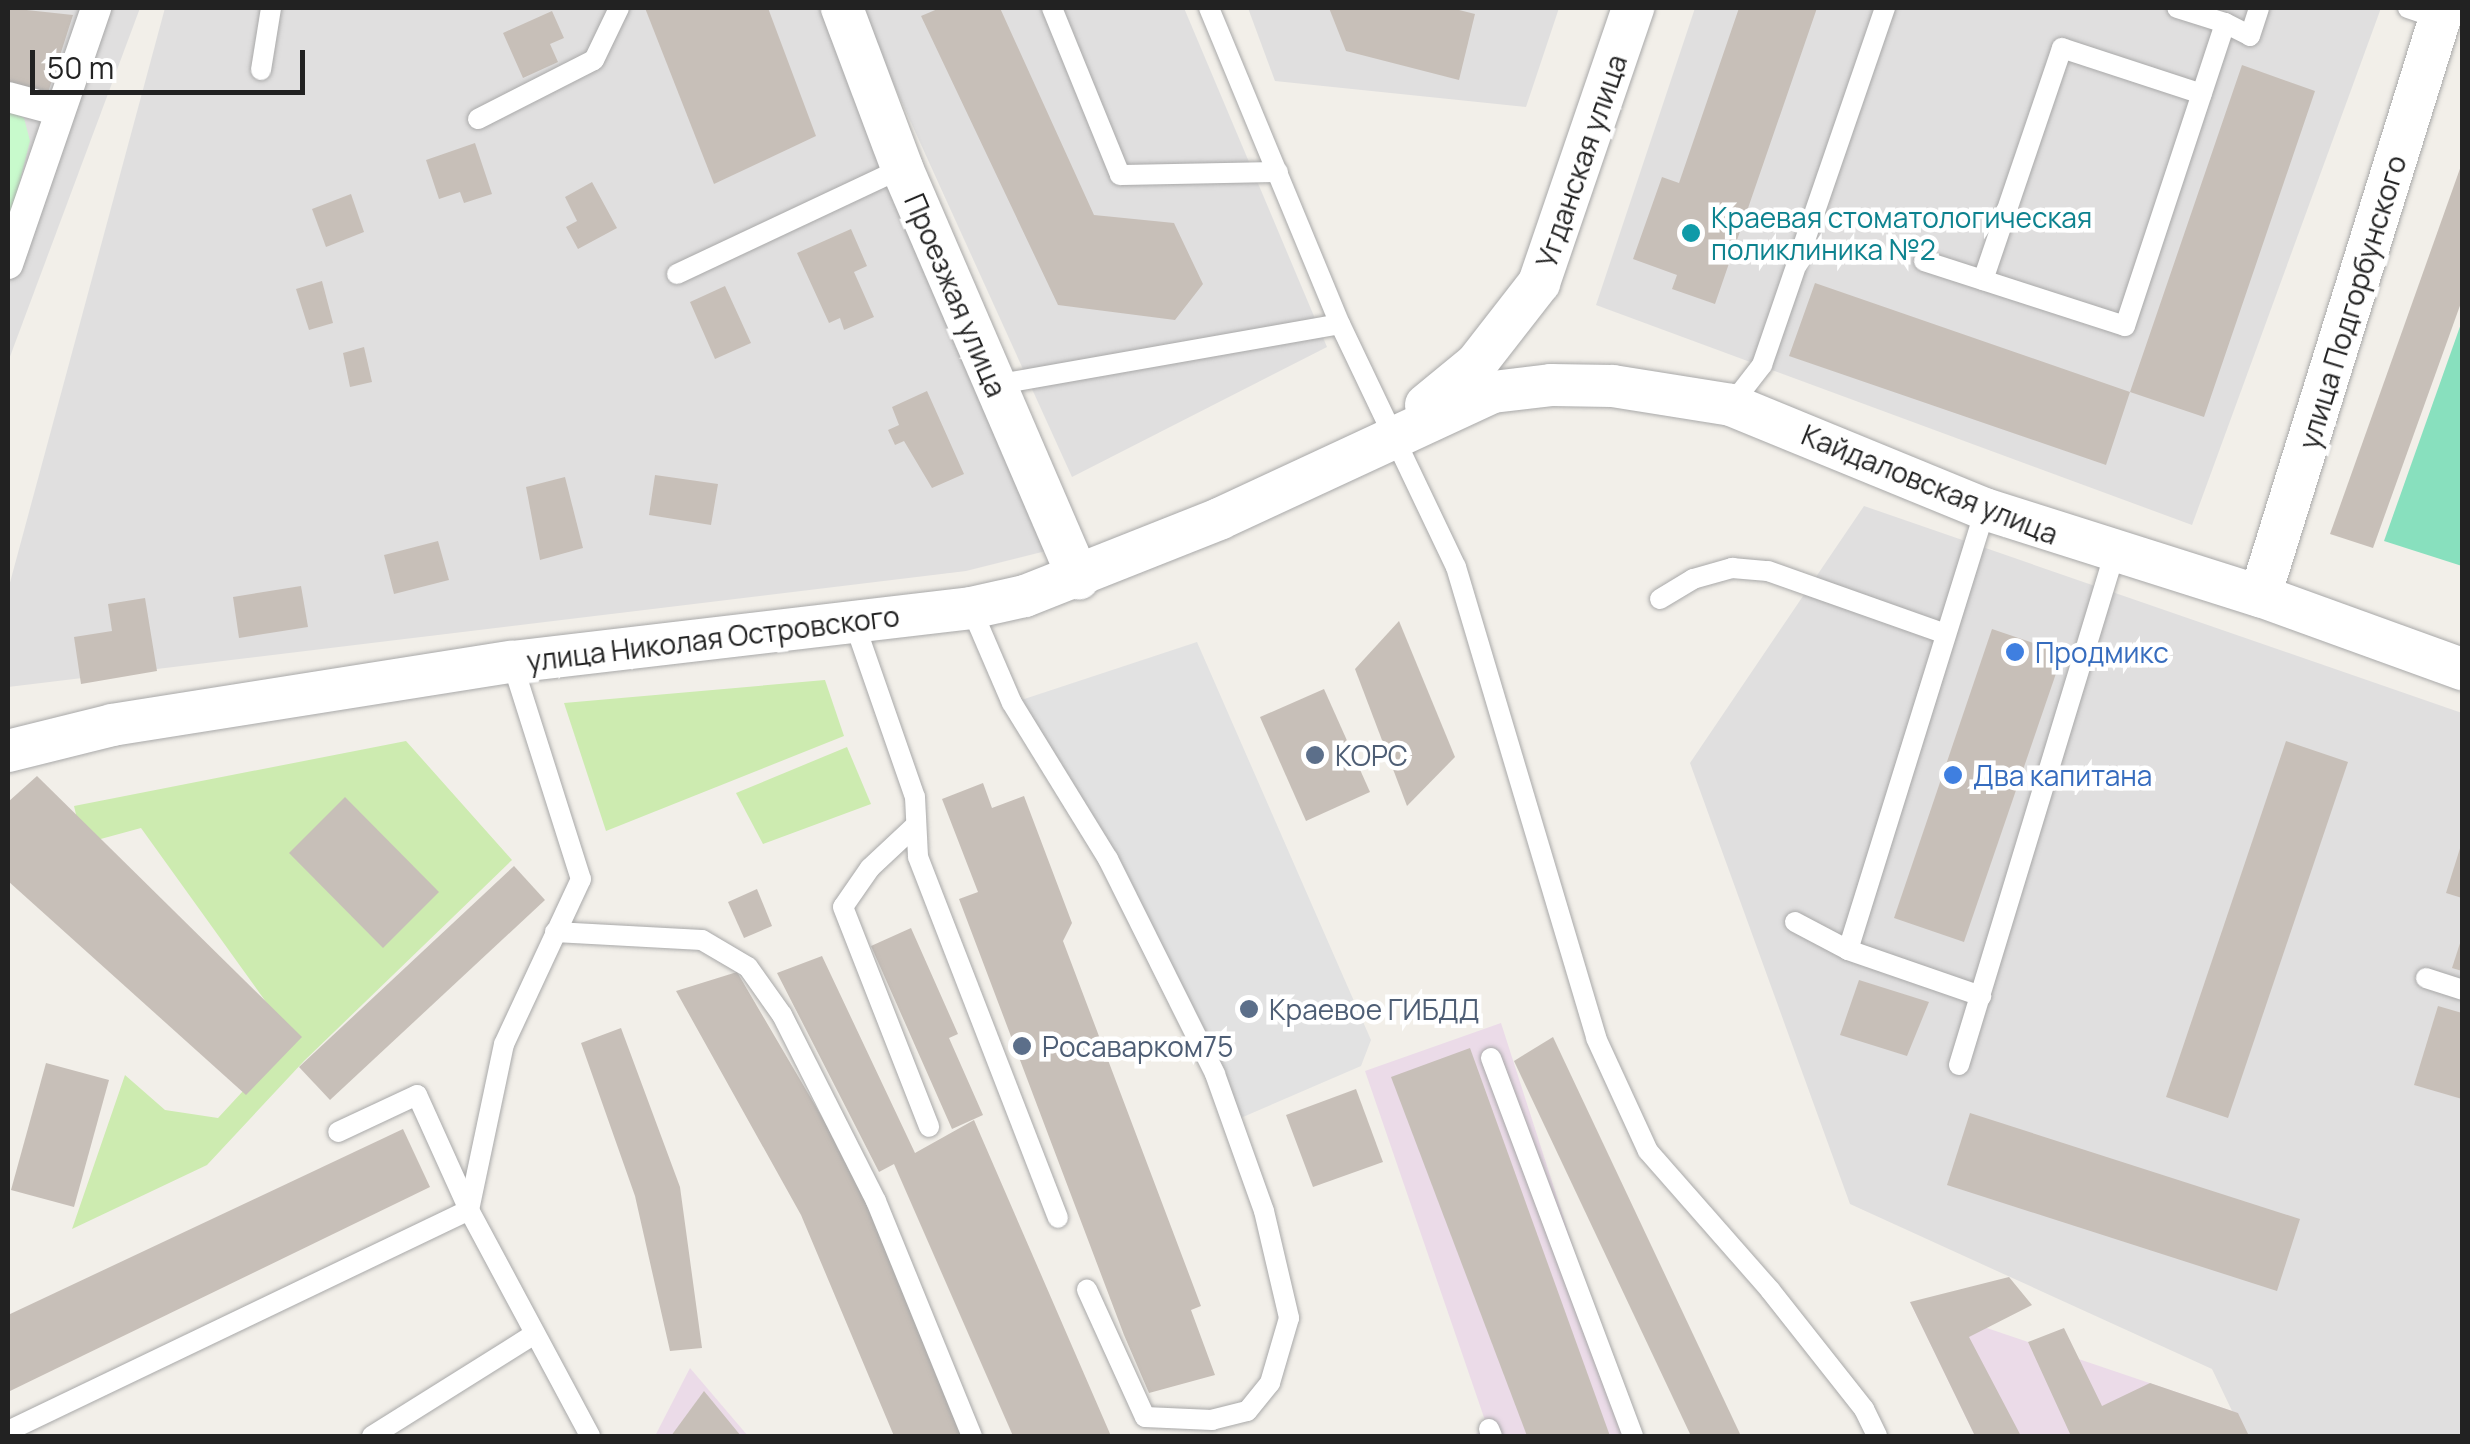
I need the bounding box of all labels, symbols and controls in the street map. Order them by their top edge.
scale bar [35,30,310,92]
text: 50 m [47,47,114,88]
street label: Угданская улица [1529,50,1633,272]
street label: улица Подгорбунского [2291,151,2413,453]
street label: Проезжая улица [898,188,1014,402]
place label: Краевая стоматологическая поликлиника №2 [1711,200,2092,266]
marker: Краевая стоматологическая поликлиника №2 [1680,222,1702,244]
street label: Кайдаловская улица [1797,417,2063,551]
street label: улица Николая Островского [525,598,901,678]
place label: Продмикс [2035,635,2169,669]
marker: Продмикс [2004,641,2026,663]
place label: КОРС [1335,738,1408,772]
marker: КОРС [1304,744,1326,766]
place label: Два капитана [1973,758,2152,792]
marker: Два капитана [1942,764,1964,786]
place label: Краевое ГИБДД [1269,992,1479,1026]
marker: Краевое ГИБДД [1238,998,1260,1020]
place label: Росаварком75 [1042,1029,1233,1063]
marker: Росаварком75 [1011,1035,1033,1057]

